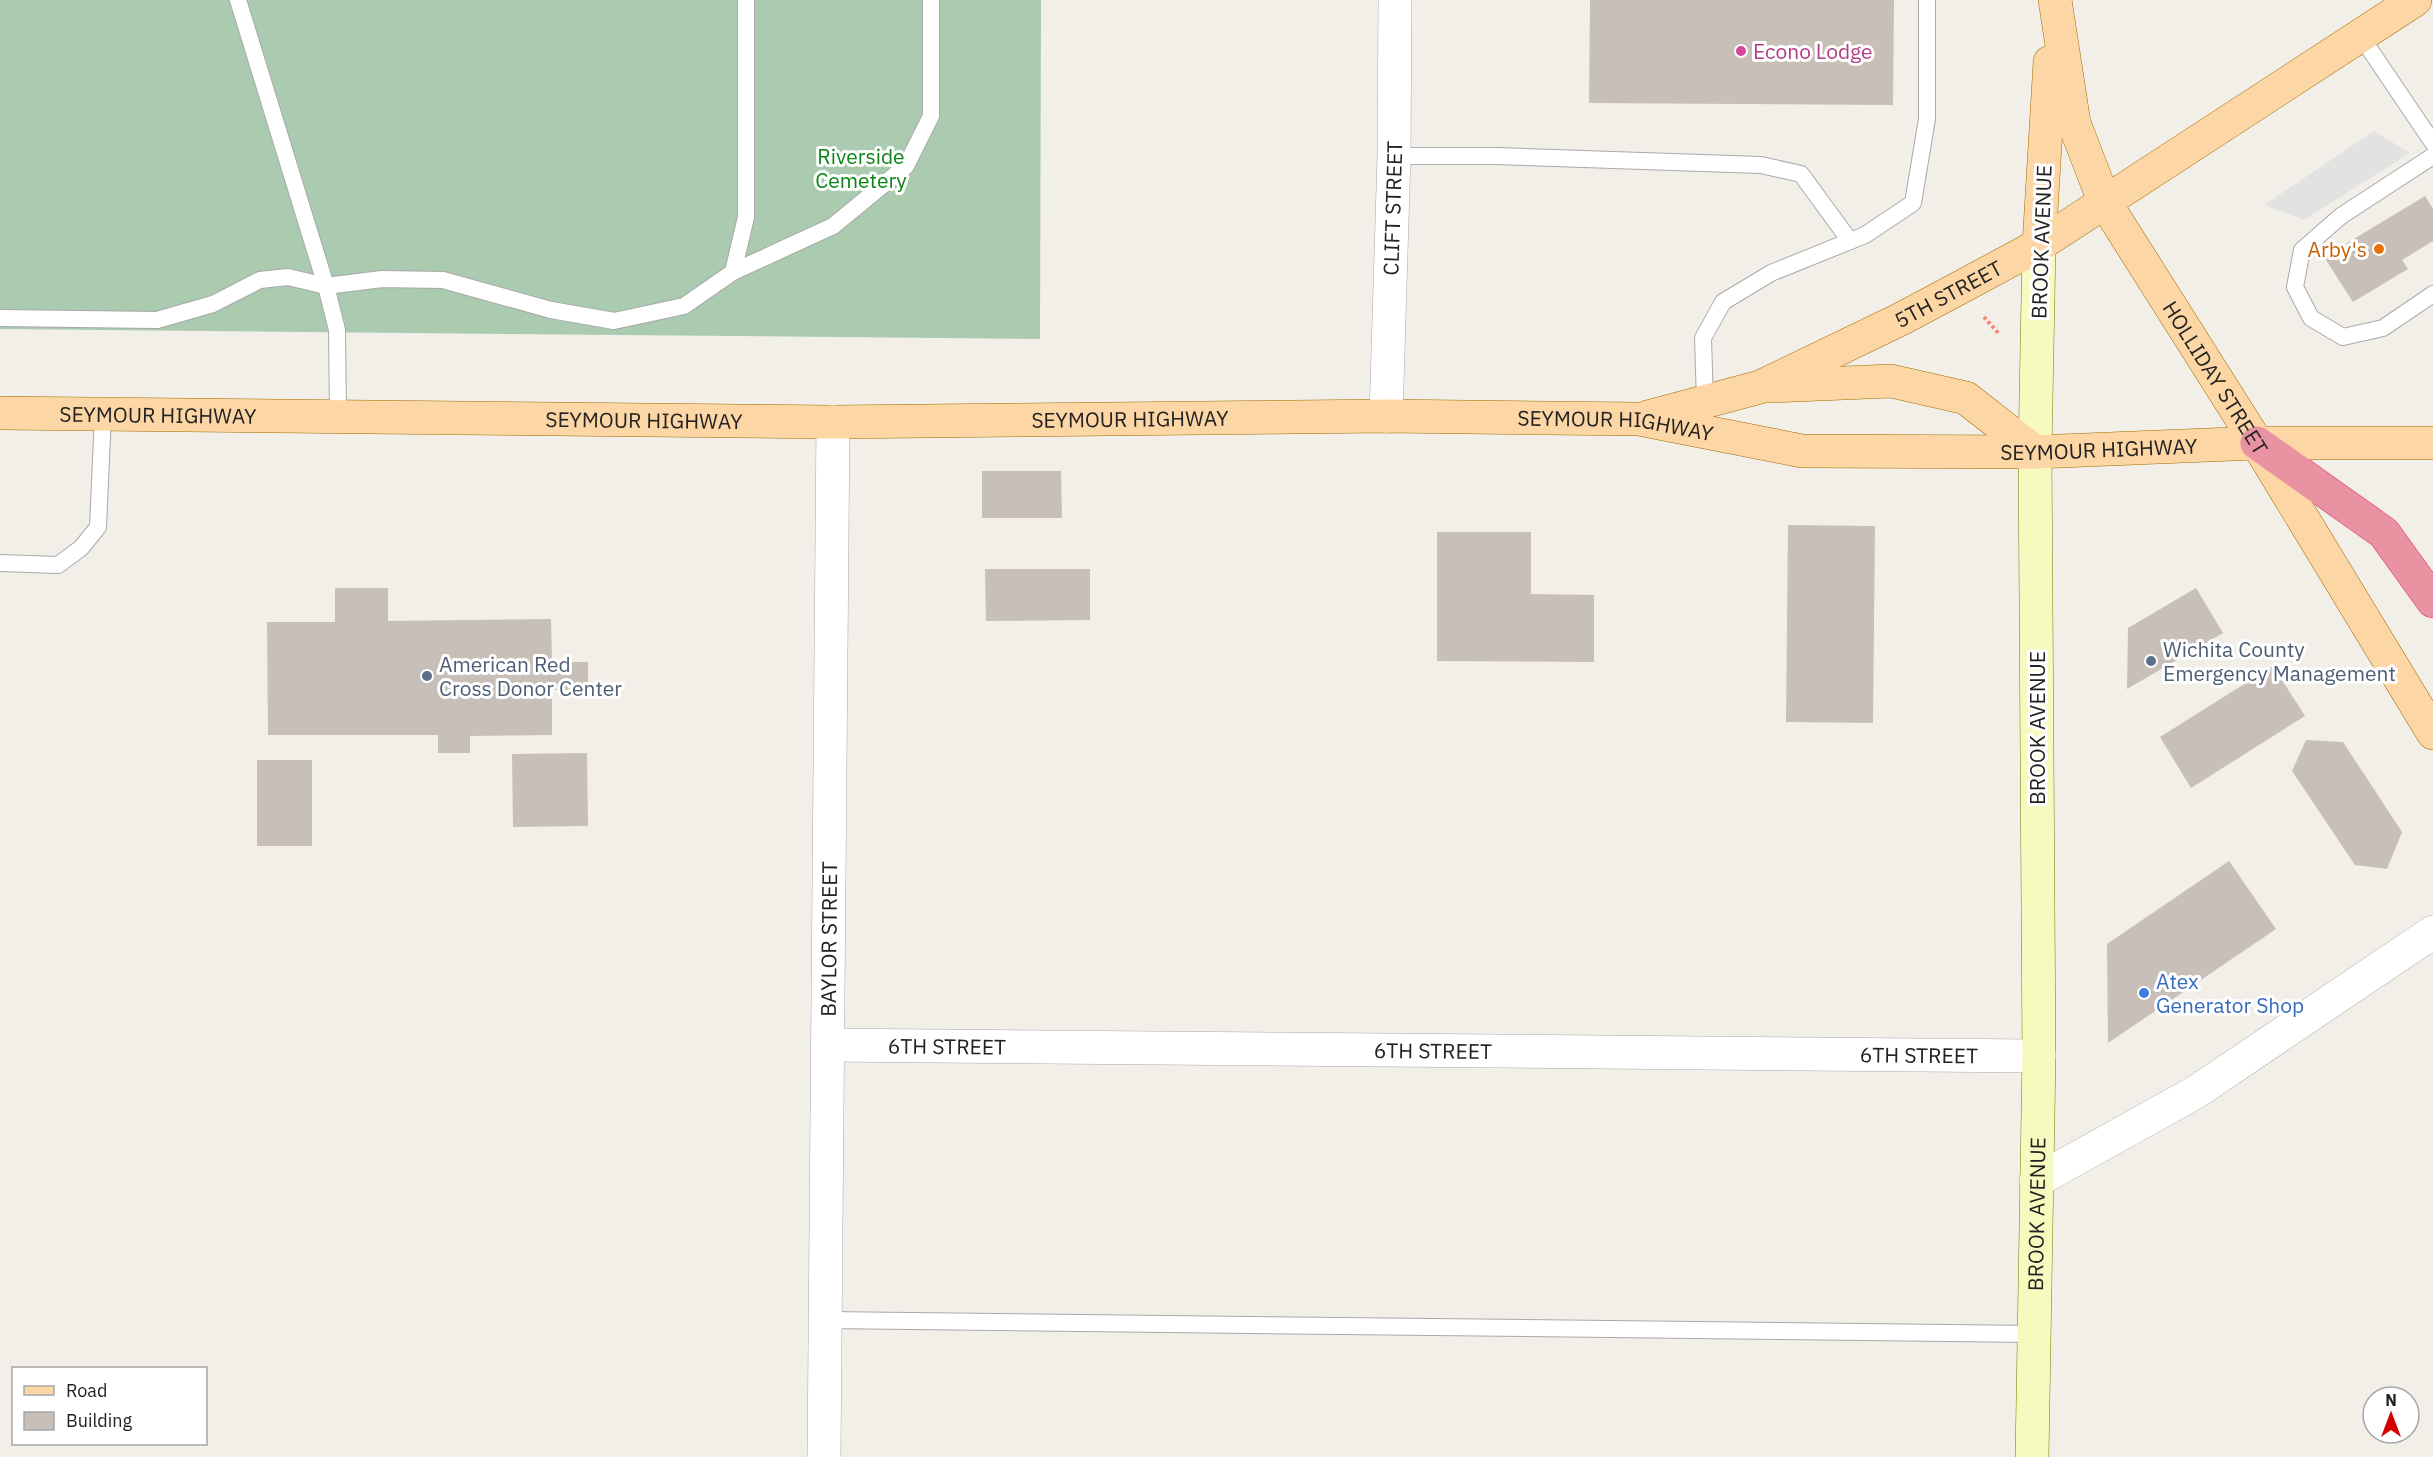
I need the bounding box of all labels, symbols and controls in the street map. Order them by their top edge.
place label: Econo Lodge [1753,37,1873,65]
marker: Econo Lodge [1734,44,1748,58]
street label: CLIFT STREET [1376,141,1408,276]
park label: Riverside Cemetery [815,142,907,194]
street label: BROOK AVENUE [2024,165,2058,319]
place label: Arby's [2308,235,2367,263]
marker: Arby's [2372,242,2386,256]
street label: 5TH STREET [1889,254,2007,334]
street label: HOLLIDAY STREET [2157,295,2275,460]
street label: SEYMOUR HIGHWAY [59,400,257,430]
street label: SEYMOUR HIGHWAY [1031,404,1229,434]
street label: SEYMOUR HIGHWAY [1517,404,1716,447]
street label: SEYMOUR HIGHWAY [545,405,743,435]
street label: SEYMOUR HIGHWAY [2000,431,2198,466]
place label: Wichita County Emergency Management [2163,635,2396,687]
place label: American Red Cross Donor Center [439,650,622,702]
street label: BROOK AVENUE [2023,651,2051,805]
marker: Wichita County Emergency Management [2144,654,2158,668]
marker: American Red Cross Donor Center [420,669,434,683]
street label: BAYLOR STREET [814,861,843,1017]
place label: Atex Generator Shop [2156,967,2304,1019]
marker: Atex Generator Shop [2137,986,2151,1000]
street label: 6TH STREET [888,1032,1006,1061]
street label: 6TH STREET [1374,1036,1492,1065]
street label: 6TH STREET [1860,1040,1978,1069]
street label: BROOK AVENUE [2021,1137,2052,1291]
legend [12,1367,207,1445]
text: Road [66,1379,107,1402]
north arrow [2361,1385,2421,1445]
text: N [2385,1390,2397,1410]
text: Building [66,1409,133,1432]

